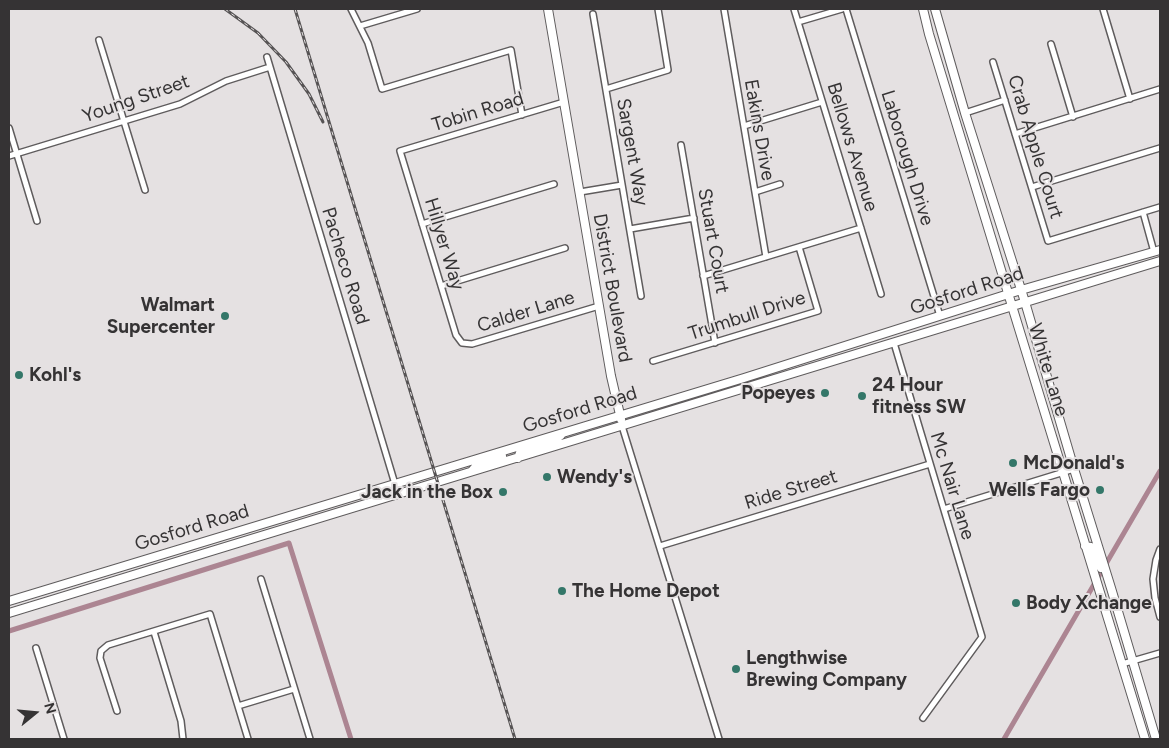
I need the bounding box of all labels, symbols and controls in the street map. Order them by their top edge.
street label: Young Street [80,70,192,128]
street label: Crab Apple Court [1002,72,1068,222]
street label: Eakins Drive [739,77,779,183]
street label: Bellows Avenue [822,80,882,214]
street label: Tobin Road [429,87,527,137]
street label: Laborough Drive [876,88,938,228]
street label: Sargent Way [611,96,653,208]
street label: Stuart Court [693,187,733,295]
street label: Hillyer Way [419,195,469,293]
street label: Pacheco Road [316,205,374,327]
street label: District Boulevard [588,212,636,364]
street label: Gosford Road [907,262,1027,320]
street label: Calder Lane [474,286,578,338]
street label: Trumbull Drive [686,286,808,346]
place label: Walmart Supercenter [107,294,215,338]
marker: Walmart Supercenter [219,310,231,322]
street label: White Lane [1023,321,1073,419]
place label: Kohl's [29,364,81,386]
marker: Kohl's [13,369,25,381]
place label: 24 Hour fitness SW [872,374,966,418]
street label: Gosford Road [520,382,640,438]
place label: Popeyes [741,382,815,404]
marker: Popeyes [819,387,831,399]
marker: 24 Hour fitness SW [856,390,868,402]
street label: Mc Nair Lane [925,429,979,543]
place label: McDonald's [1023,452,1124,474]
marker: McDonald's [1007,457,1019,469]
street label: Ride Street [742,465,840,515]
place label: Wendy's [557,466,632,488]
marker: Wendy's [541,471,553,483]
place label: Wells Fargo [989,479,1090,501]
place label: Jack in the Box [361,481,493,503]
marker: Wells Fargo [1094,484,1106,496]
marker: Jack in the Box [497,486,509,498]
street label: Gosford Road [132,500,252,556]
place label: The Home Depot [572,580,720,602]
marker: The Home Depot [556,585,568,597]
place label: Body Xchange [1026,592,1152,614]
marker: Body Xchange [1010,597,1022,609]
place label: Lengthwise Brewing Company [746,647,907,691]
marker: Lengthwise Brewing Company [730,663,742,675]
north arrow [10,688,60,738]
text: N [40,701,60,716]

